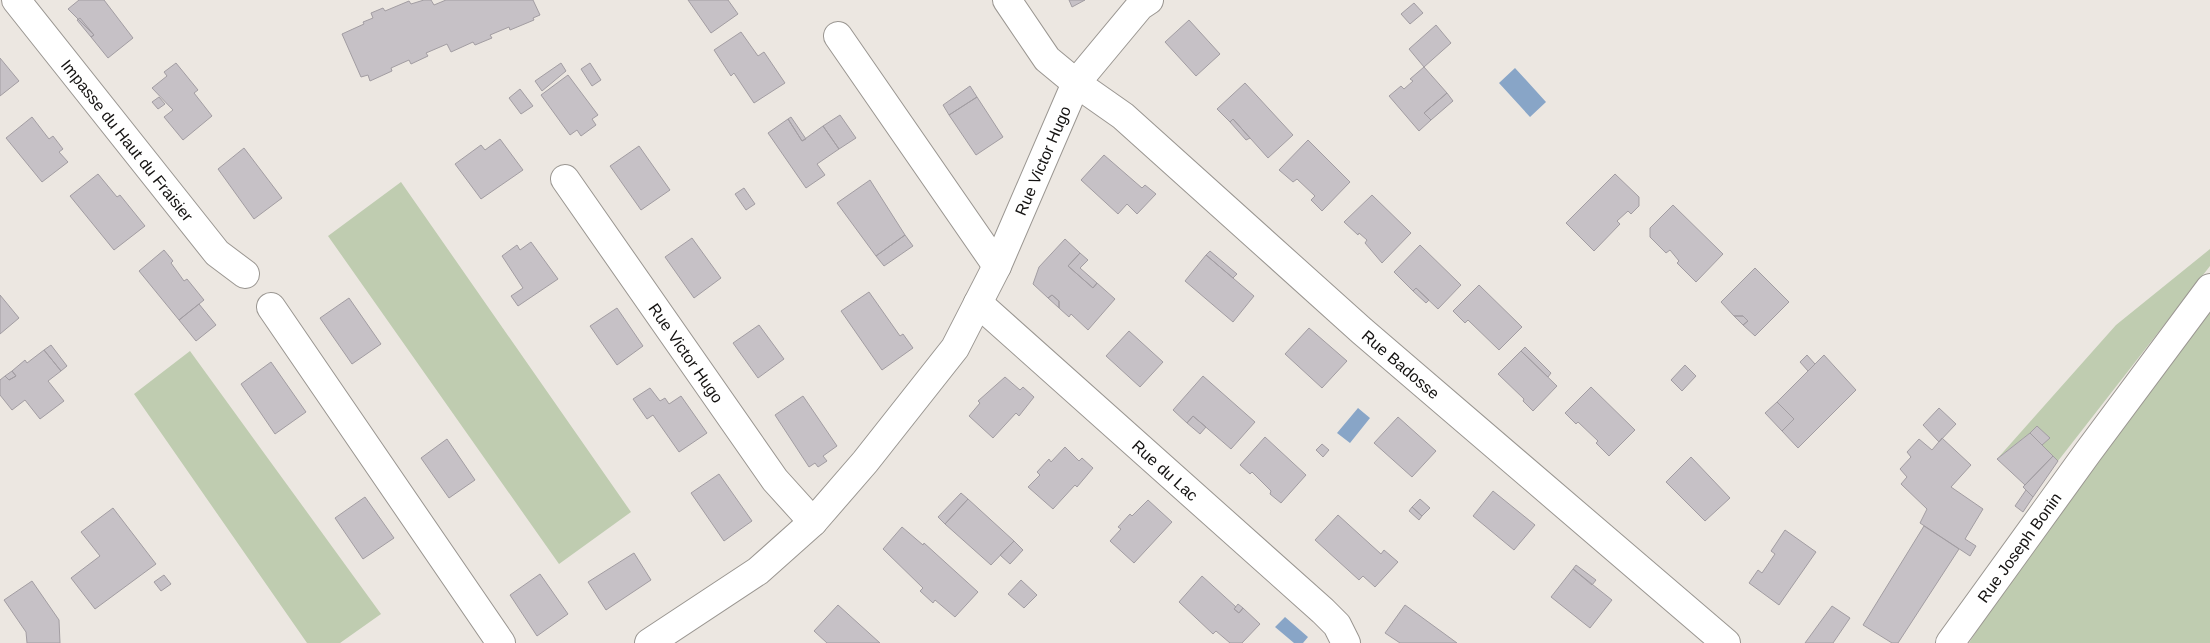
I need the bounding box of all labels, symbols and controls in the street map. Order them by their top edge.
street label: Impasse du Haut du Fraisier [58,56,197,225]
street label: Rue Victor Hugo [1012,103,1074,218]
street label: Rue Victor Hugo [646,300,727,406]
street label: Rue Badosse [1359,327,1443,402]
street label: Rue du Lac [1129,437,1201,504]
street label: Rue Joseph Bonin [1974,489,2064,605]

